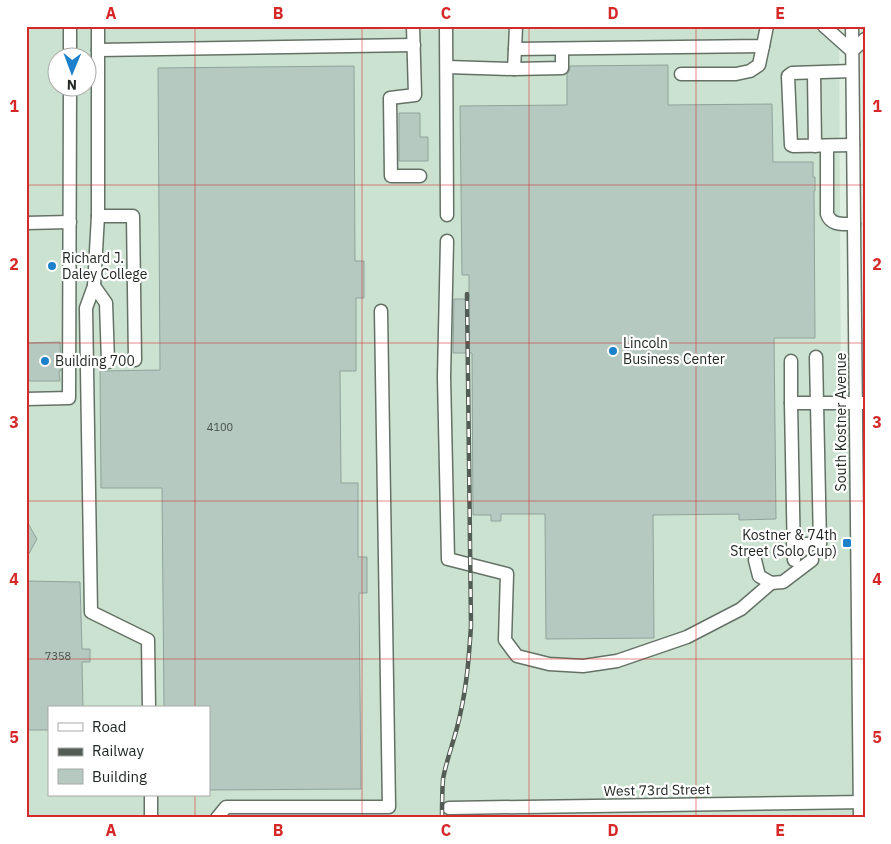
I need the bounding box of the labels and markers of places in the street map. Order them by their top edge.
place label: Richard J. Daley College [62,249,148,283]
marker: Richard J. Daley College [46,260,58,272]
place label: Lincoln Business Center [623,334,725,368]
marker: Lincoln Business Center [607,345,619,357]
place label: Building 700 [55,352,135,370]
marker: Building 700 [39,355,51,367]
place label: Kostner & 74th Street (Solo Cup) [730,526,837,560]
marker: Kostner & 74th Street (Solo Cup) [841,537,853,549]

